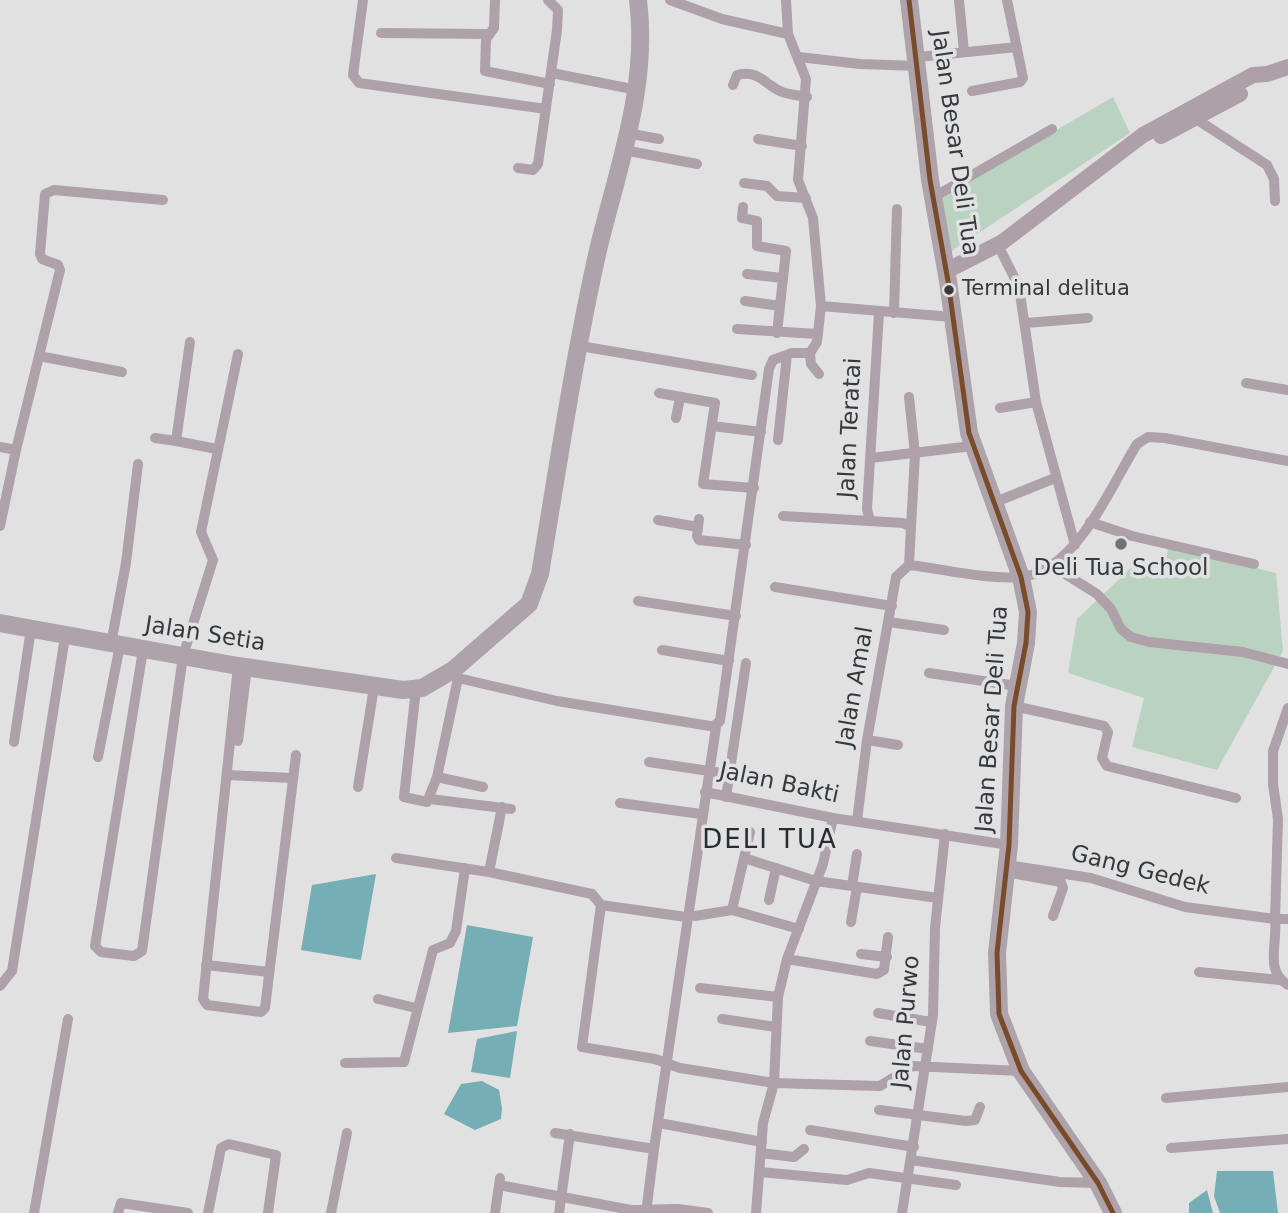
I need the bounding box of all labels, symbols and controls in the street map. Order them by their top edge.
street label: Jalan Besar Deli Tua [925,29,983,257]
place label: Terminal delitua [962,277,1130,303]
marker: Terminal delitua [942,283,956,297]
street label: Jalan Teratai [834,357,868,499]
marker: Deli Tua School [1113,536,1129,552]
place label: Deli Tua School [1034,555,1208,583]
street label: Jalan Besar Deli Tua [971,605,1015,833]
street label: Jalan Setia [143,612,267,658]
street label: Jalan Amal [832,625,880,749]
street label: Jalan Bakti [717,758,841,810]
district label: DELI TUA [703,825,837,857]
street label: Gang Gedek [1068,840,1212,902]
street label: Jalan Purwo [887,954,927,1090]

